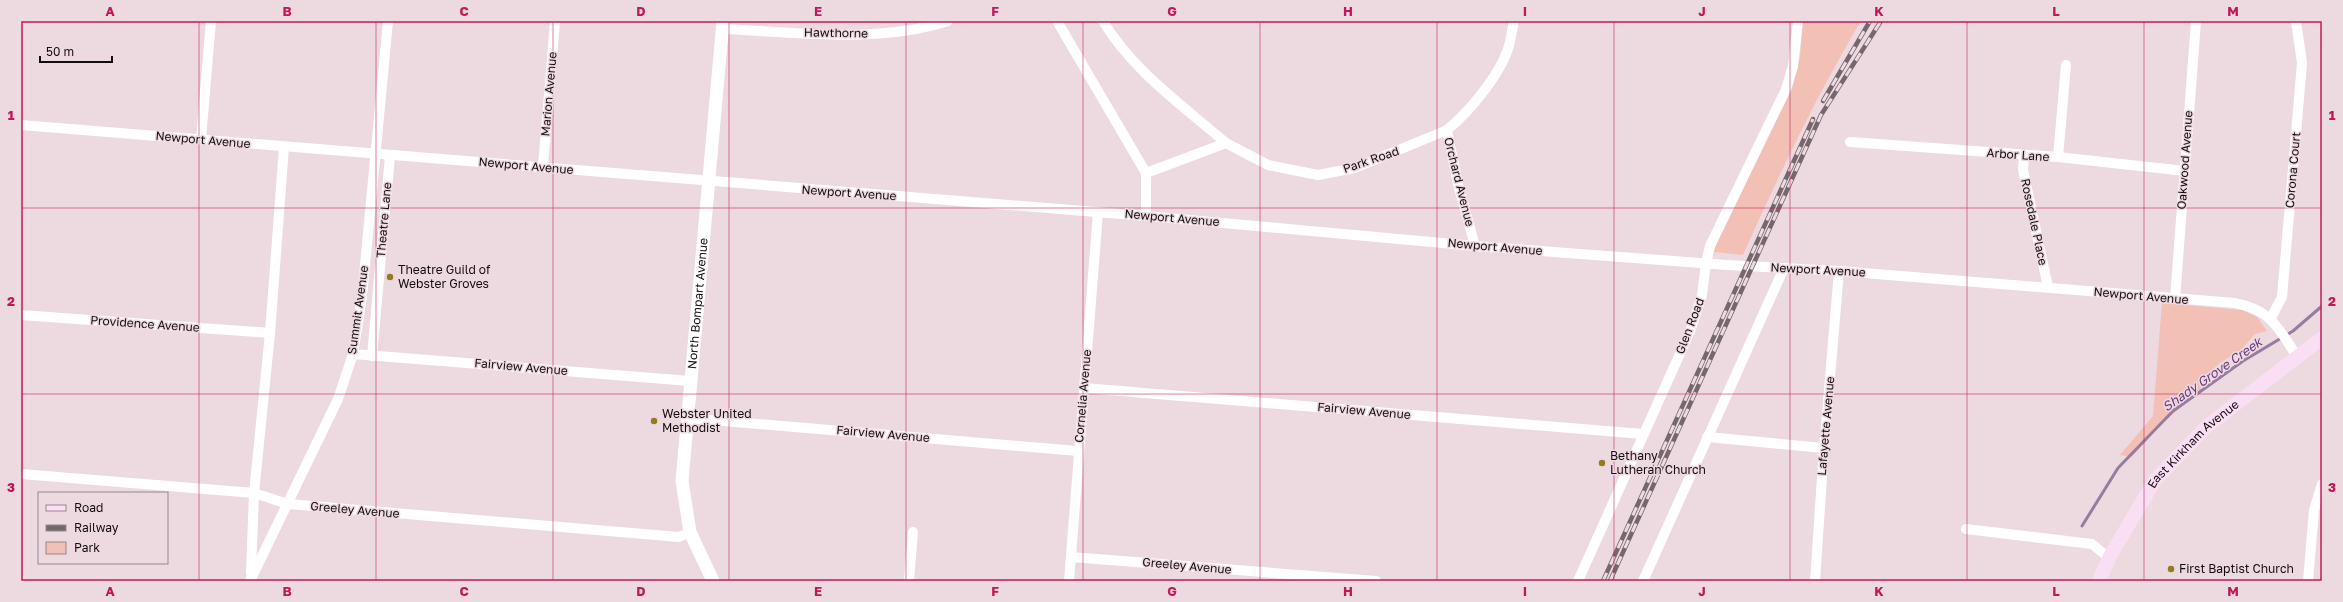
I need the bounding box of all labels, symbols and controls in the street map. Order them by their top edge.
text: A [105,3,115,19]
text: B [282,3,292,19]
text: C [459,3,469,19]
text: D [636,3,646,19]
text: E [814,3,822,19]
text: F [991,3,999,19]
text: G [1167,3,1177,19]
text: H [1343,3,1353,19]
text: I [1523,3,1527,19]
text: J [1698,3,1706,19]
text: K [1874,3,1884,19]
text: L [2052,3,2060,19]
text: M [2227,3,2239,19]
street label: Hawthorne [804,24,868,41]
scale bar [40,38,112,64]
text: 50 m [46,44,74,59]
street label: Marion Avenue [537,51,560,137]
text: 1 [8,107,15,123]
text: 1 [2329,107,2336,123]
street label: Oakwood Avenue [2174,110,2195,210]
street label: Newport Avenue [155,128,251,151]
street label: Corona Court [2282,131,2303,209]
street label: Orchard Avenue [1441,136,1478,228]
street label: Park Road [1341,143,1401,176]
street label: Arbor Lane [1986,145,2050,164]
street label: Newport Avenue [478,154,574,177]
street label: Rosedale Place [2018,177,2051,267]
street label: Theatre Lane [373,181,394,258]
street label: Newport Avenue [801,182,897,203]
street label: Newport Avenue [1124,206,1220,229]
street label: Newport Avenue [1447,235,1543,258]
street label: North Bompart Avenue [684,237,711,370]
street label: Newport Avenue [1770,260,1866,279]
place label: Theatre Guild of Webster Groves [398,262,491,291]
street label: Summit Avenue [344,265,371,355]
marker: Theatre Guild of Webster Groves [385,272,395,282]
street label: Newport Avenue [2093,284,2189,307]
text: 2 [7,293,15,309]
text: 2 [2328,293,2336,309]
street label: Glen Road [1672,296,1707,356]
street label: Providence Avenue [90,312,200,335]
water label: Shady Grove Creek [2159,333,2266,414]
street label: Cornelia Avenue [1071,349,1094,443]
street label: Fairview Avenue [474,355,568,378]
street label: Lafayette Avenue [1814,376,1837,476]
street label: East Kirkham Avenue [2144,397,2242,491]
street label: Fairview Avenue [1317,399,1411,422]
place label: Webster United Methodist [662,406,752,435]
marker: Webster United Methodist [649,416,659,426]
street label: Fairview Avenue [836,422,930,445]
place label: Bethany Lutheran Church [1610,448,1706,477]
marker: Bethany Lutheran Church [1597,458,1607,468]
text: 3 [7,479,15,495]
text: 3 [2328,479,2336,495]
legend [38,492,168,564]
street label: Greeley Avenue [310,498,400,521]
text: Road [74,500,103,515]
text: Railway [74,520,119,535]
text: Park [74,540,100,555]
street label: Greeley Avenue [1142,554,1232,577]
place label: First Baptist Church [2179,561,2294,576]
marker: First Baptist Church [2166,564,2176,574]
text: A [105,583,115,599]
text: B [282,583,292,599]
text: C [459,583,469,599]
text: D [636,583,646,599]
text: E [814,583,822,599]
text: F [991,583,999,599]
text: G [1167,583,1177,599]
text: H [1343,583,1353,599]
text: I [1523,583,1527,599]
text: J [1698,583,1706,599]
text: K [1874,583,1884,599]
text: L [2052,583,2060,599]
text: M [2227,583,2239,599]

